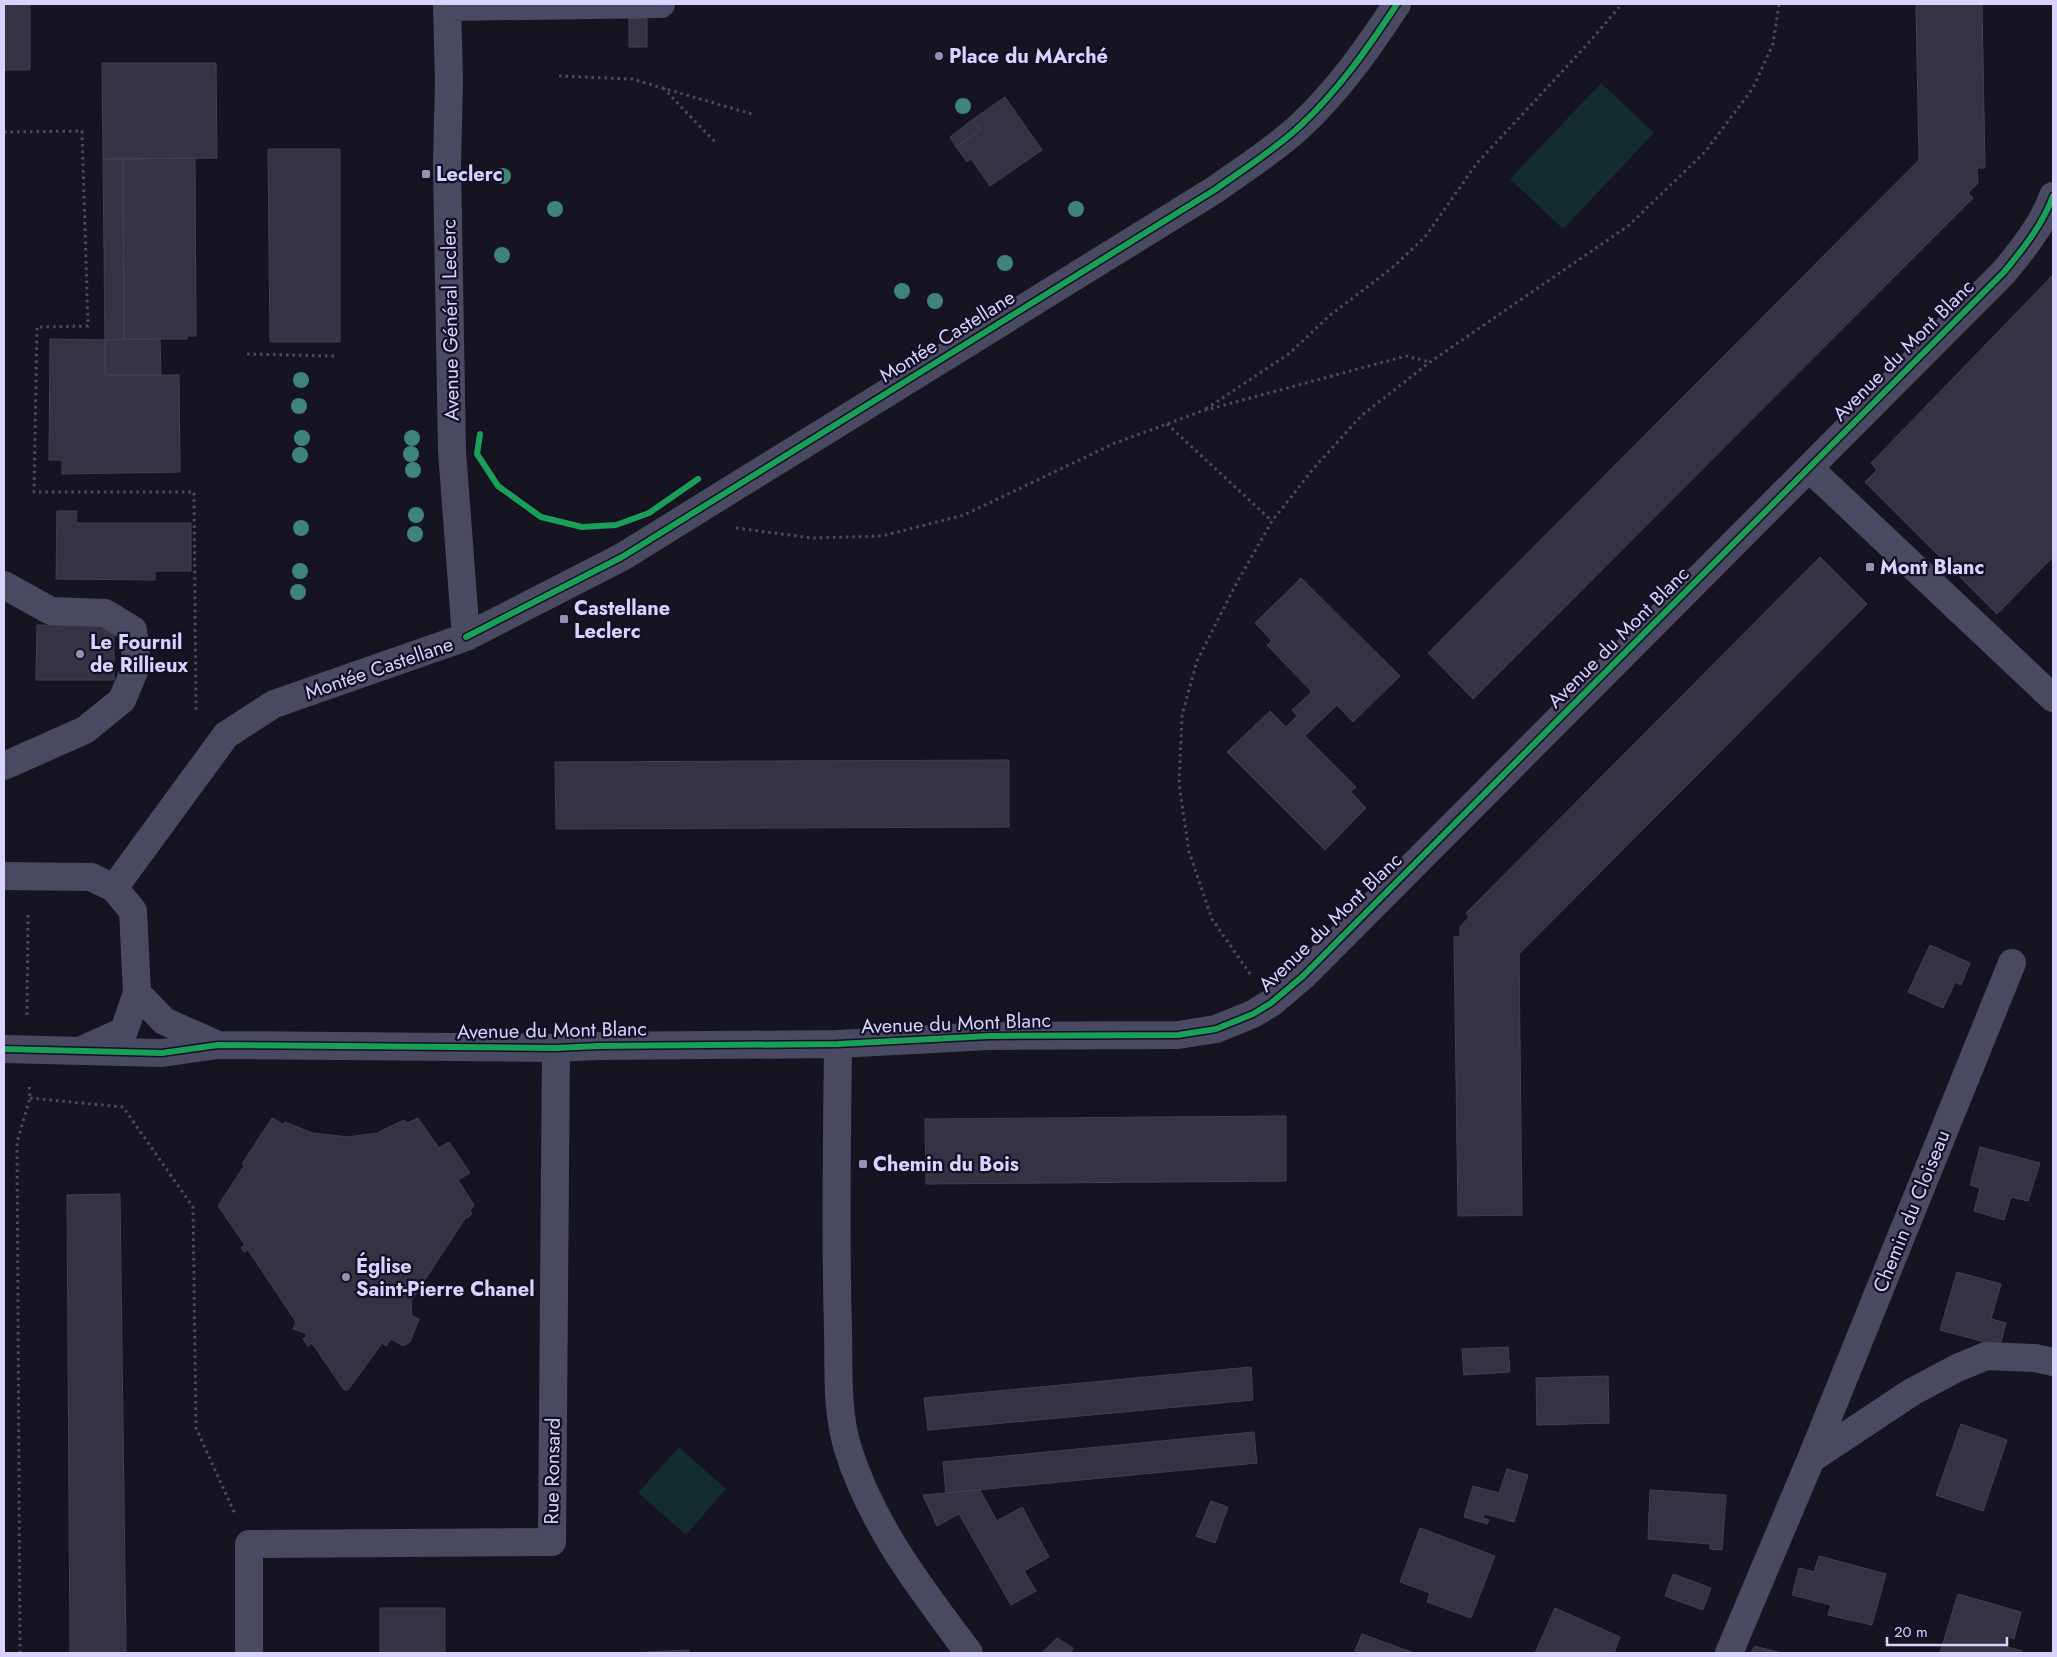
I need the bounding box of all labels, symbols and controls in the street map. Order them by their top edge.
place label: Place du MArché [949,42,1108,71]
marker: Place du MArché [933,50,945,62]
place label: Leclerc [436,160,503,189]
marker: Leclerc [420,168,432,180]
street label: Avenue Général Leclerc [434,219,467,421]
street label: Avenue du Mont Blanc [1826,273,1981,428]
street label: Montée Castellane [874,283,1021,390]
place label: Mont Blanc [1880,553,1984,582]
street label: Avenue du Mont Blanc [1541,560,1696,715]
marker: Mont Blanc [1864,561,1876,573]
place label: Castellane Leclerc [574,594,670,646]
marker: Castellane Leclerc [558,613,570,625]
place label: Le Fournil de Rillieux [90,628,189,680]
street label: Montée Castellane [301,630,457,707]
marker: Le Fournil de Rillieux [74,648,86,660]
street label: Avenue du Mont Blanc [1252,846,1409,999]
street label: Avenue du Mont Blanc [861,1006,1051,1041]
street label: Avenue du Mont Blanc [457,1014,647,1047]
street label: Chemin du Cloiseau [1866,1126,1957,1297]
place label: Chemin du Bois [873,1150,1019,1179]
marker: Chemin du Bois [857,1158,869,1170]
place label: Église Saint-Pierre Chanel [356,1251,535,1304]
marker: Église Saint-Pierre Chanel [340,1271,352,1283]
street label: Rue Ronsard [537,1417,568,1525]
scale bar [1887,1614,2007,1646]
text: 20 m [1894,1621,1928,1643]

